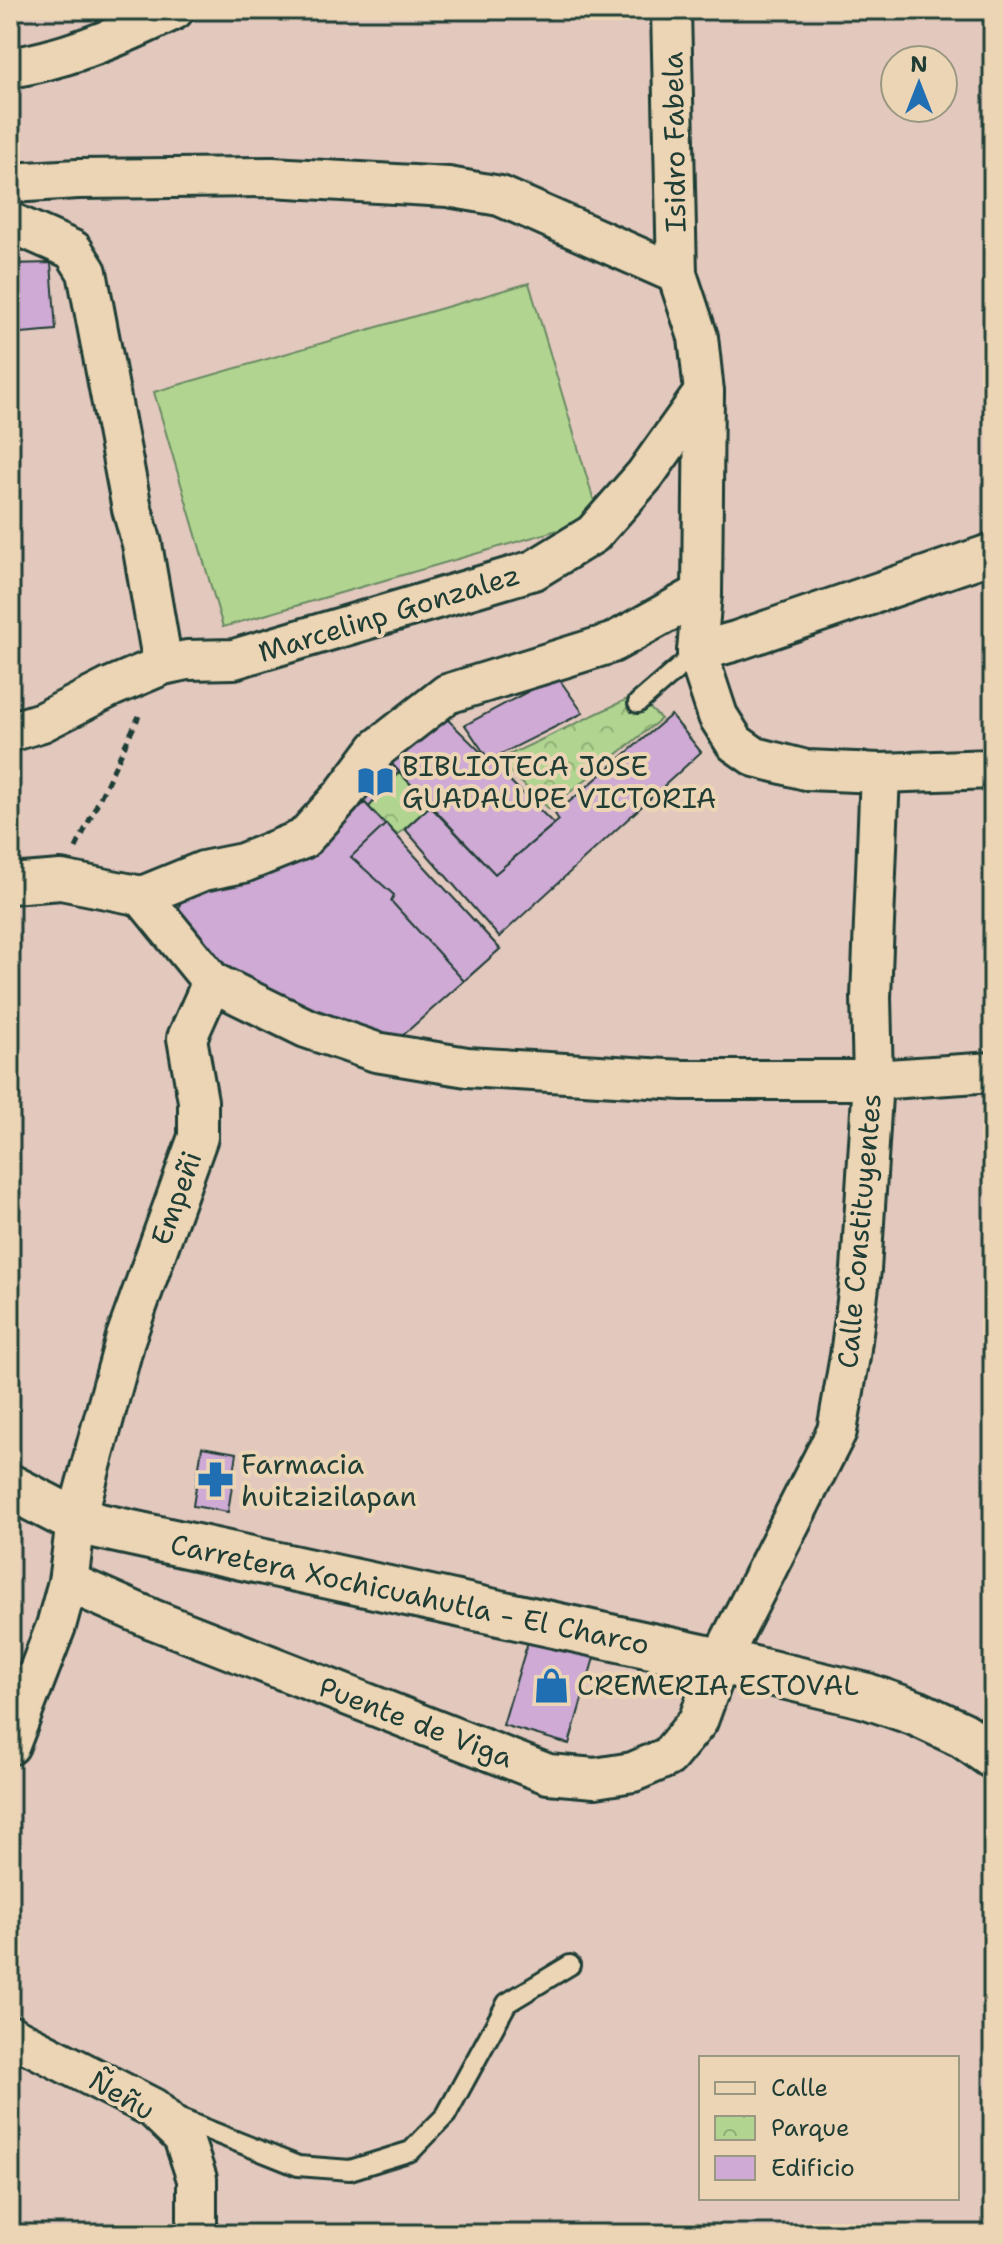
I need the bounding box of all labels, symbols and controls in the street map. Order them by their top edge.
north arrow [879,44,959,124]
text: N [910,50,928,79]
street label: Isidro Fabela [653,51,695,233]
street label: Marcelinp Gonzalez [254,555,524,671]
place label: BIBLIOTECA JOSE GUADALUPE VICTORIA [402,747,716,817]
library icon: BIBLIOTECA JOSE GUADALUPE VICTORIA [357,763,395,801]
street label: Calle Constituyentes [828,1092,890,1370]
street label: Empeñi [142,1146,210,1250]
place label: Farmacia huitzizilapan [241,1445,417,1515]
pharmacy icon: Farmacia huitzizilapan [196,1461,234,1499]
street label: Carretera Xochicuahutla - El Charco [167,1525,653,1663]
shop icon: CREMERIA ESTOVAL [532,1666,570,1704]
place label: CREMERIA ESTOVAL [577,1666,859,1704]
street label: Puente de Viga [314,1668,518,1776]
legend [699,2056,959,2200]
street label: Ñeñu [82,2061,162,2129]
text: Calle [771,2072,828,2104]
text: Parque [771,2112,850,2144]
text: Edificio [771,2152,855,2184]

